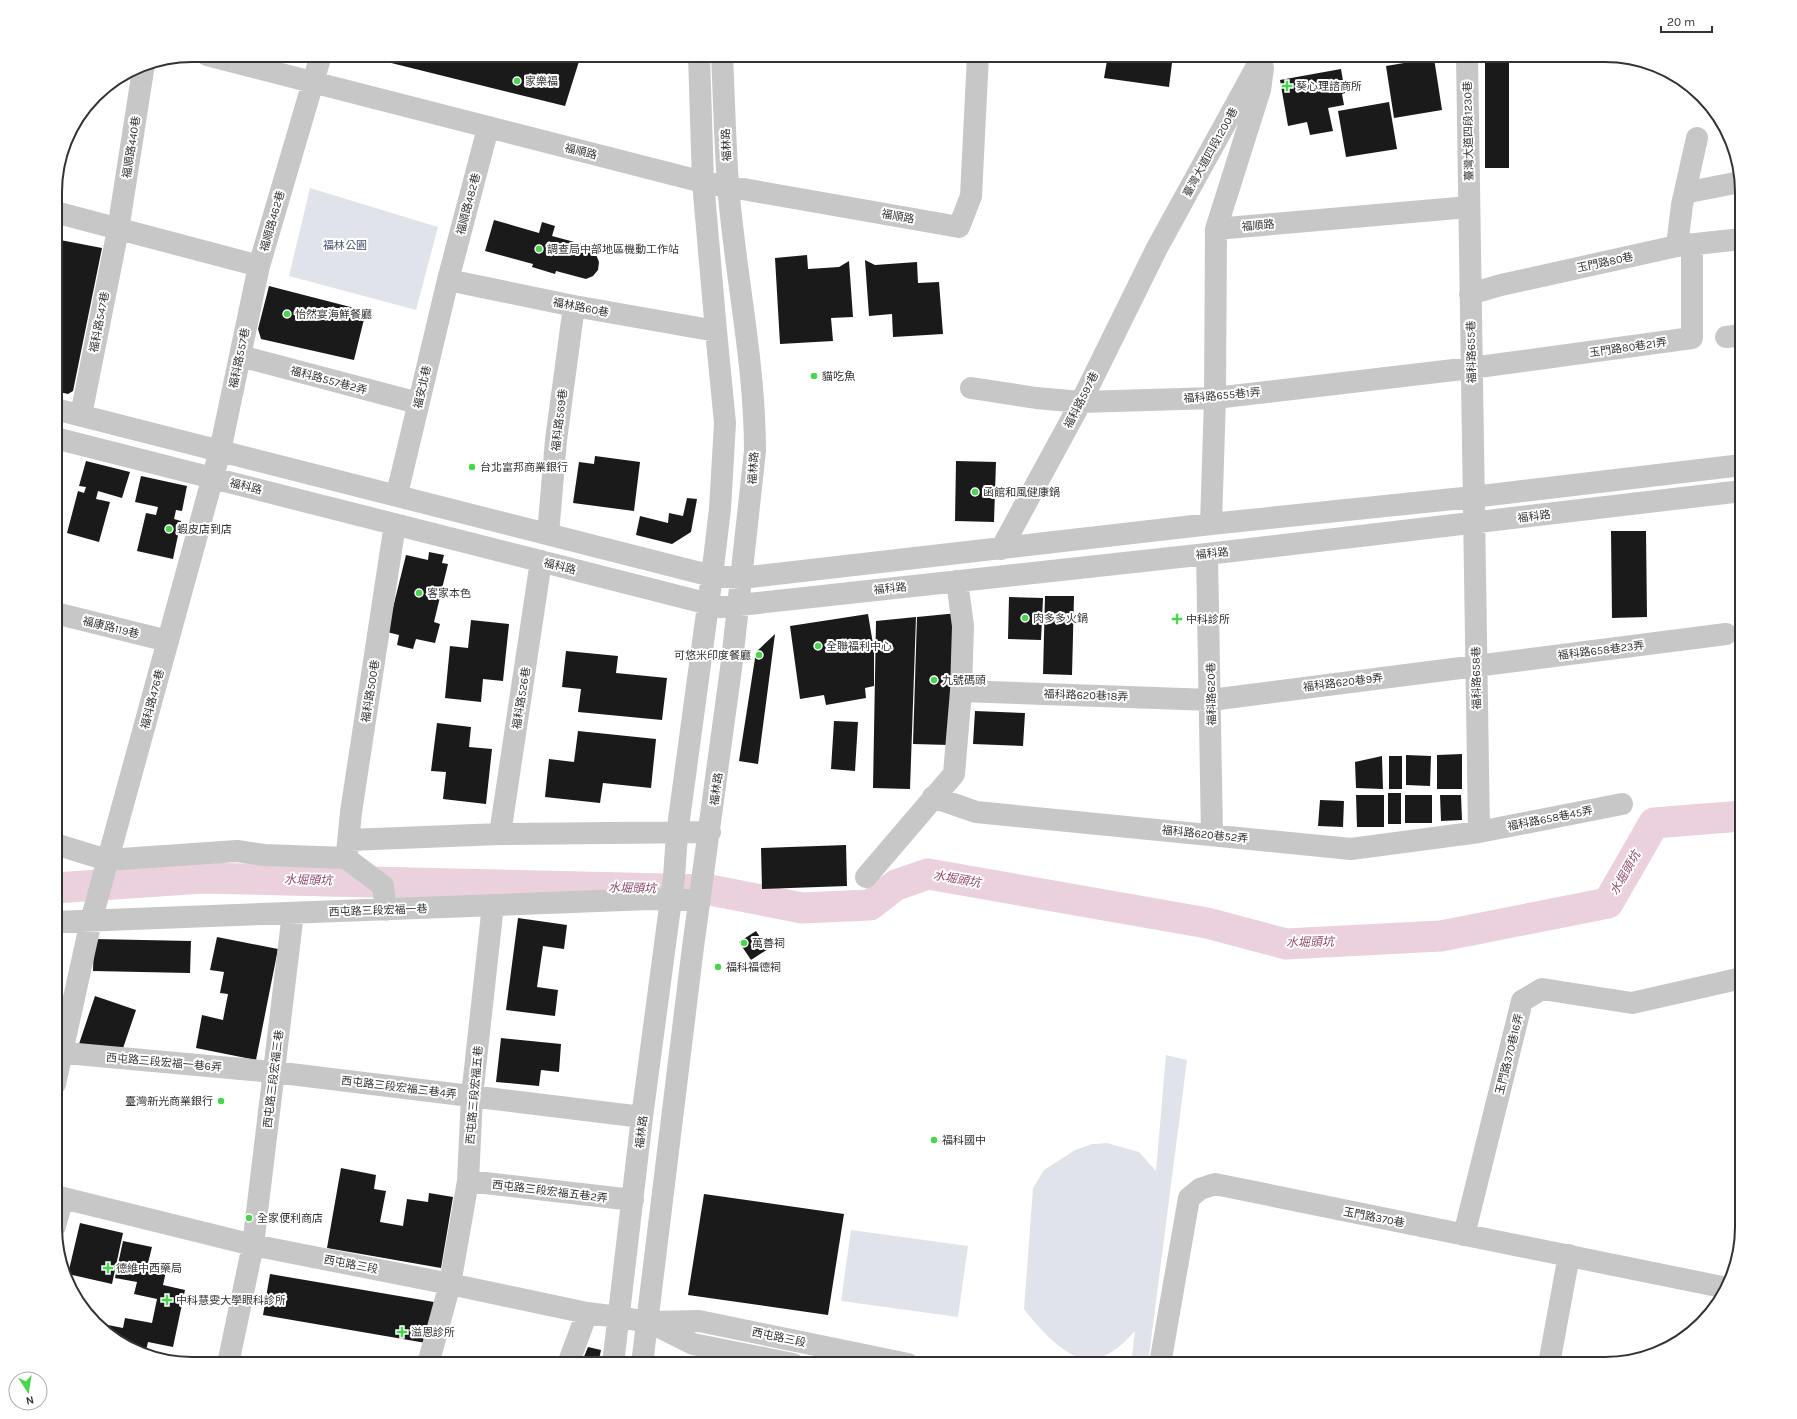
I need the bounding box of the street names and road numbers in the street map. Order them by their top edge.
street label: 臺灣大道四段1230巷 [1461,81,1476,181]
street label: 臺灣大道四段1200巷 [1180,105,1240,199]
street label: 福順路440巷 [120,115,143,179]
street label: 福林路 [719,128,734,162]
street label: 福順路 [563,141,598,162]
street label: 福順路482巷 [454,172,483,236]
street label: 福順路462巷 [258,189,287,253]
street label: 福順路 [881,207,915,226]
street label: 福順路 [1241,218,1275,233]
street label: 玉門路80巷 [1576,250,1634,275]
street label: 福科路547巷 [87,291,112,354]
street label: 福林路60巷 [552,296,610,319]
street label: 福科路655巷 [1464,321,1479,383]
street label: 福科路557巷 [227,327,252,390]
street label: 玉門路80巷21弄 [1588,336,1668,359]
street label: 福科路557巷2弄 [289,364,369,397]
street label: 福安北巷 [411,364,434,410]
street label: 福科路597巷 [1062,370,1101,431]
street label: 福科路655巷1弄 [1183,386,1261,405]
street label: 福科路569巷 [549,388,570,452]
street label: 福林路 [746,451,761,485]
street label: 福科路 [228,476,263,497]
street label: 福科路 [1517,508,1551,525]
street label: 福科路 [1195,545,1229,562]
street label: 福科路 [542,556,577,577]
street label: 福科路 [873,580,907,597]
street label: 福康路119巷 [81,614,140,641]
street label: 福科路658巷23弄 [1557,639,1645,662]
street label: 福科路658巷 [1469,646,1484,710]
street label: 福科路500巷 [359,659,382,723]
street label: 福科路620巷 [1204,662,1219,726]
street label: 福科路526巷 [510,666,533,730]
street label: 福科路476巷 [138,668,167,731]
street label: 福科路620巷9弄 [1302,671,1384,694]
street label: 福科路620巷18弄 [1043,688,1128,703]
street label: 福林路 [708,772,725,806]
street label: 福科路658巷45弄 [1506,804,1594,833]
street label: 福科路620巷52弄 [1161,823,1249,845]
street label: 西屯路三段宏福一巷 [328,902,428,919]
street label: 玉門路370巷16弄 [1493,1012,1526,1096]
street label: 西屯路三段宏福三巷 [261,1029,286,1129]
street label: 西屯路三段宏福五巷 [464,1045,485,1145]
street label: 西屯路三段宏福一巷6弄 [105,1051,222,1074]
street label: 西屯路三段宏福三巷4弄 [341,1074,457,1101]
street label: 福林路 [633,1115,650,1149]
street label: 西屯路三段宏福五巷2弄 [491,1178,608,1205]
street label: 玉門路370巷 [1342,1205,1406,1230]
street label: 西屯路三段 [323,1253,379,1276]
street label: 西屯路三段 [751,1325,807,1350]

